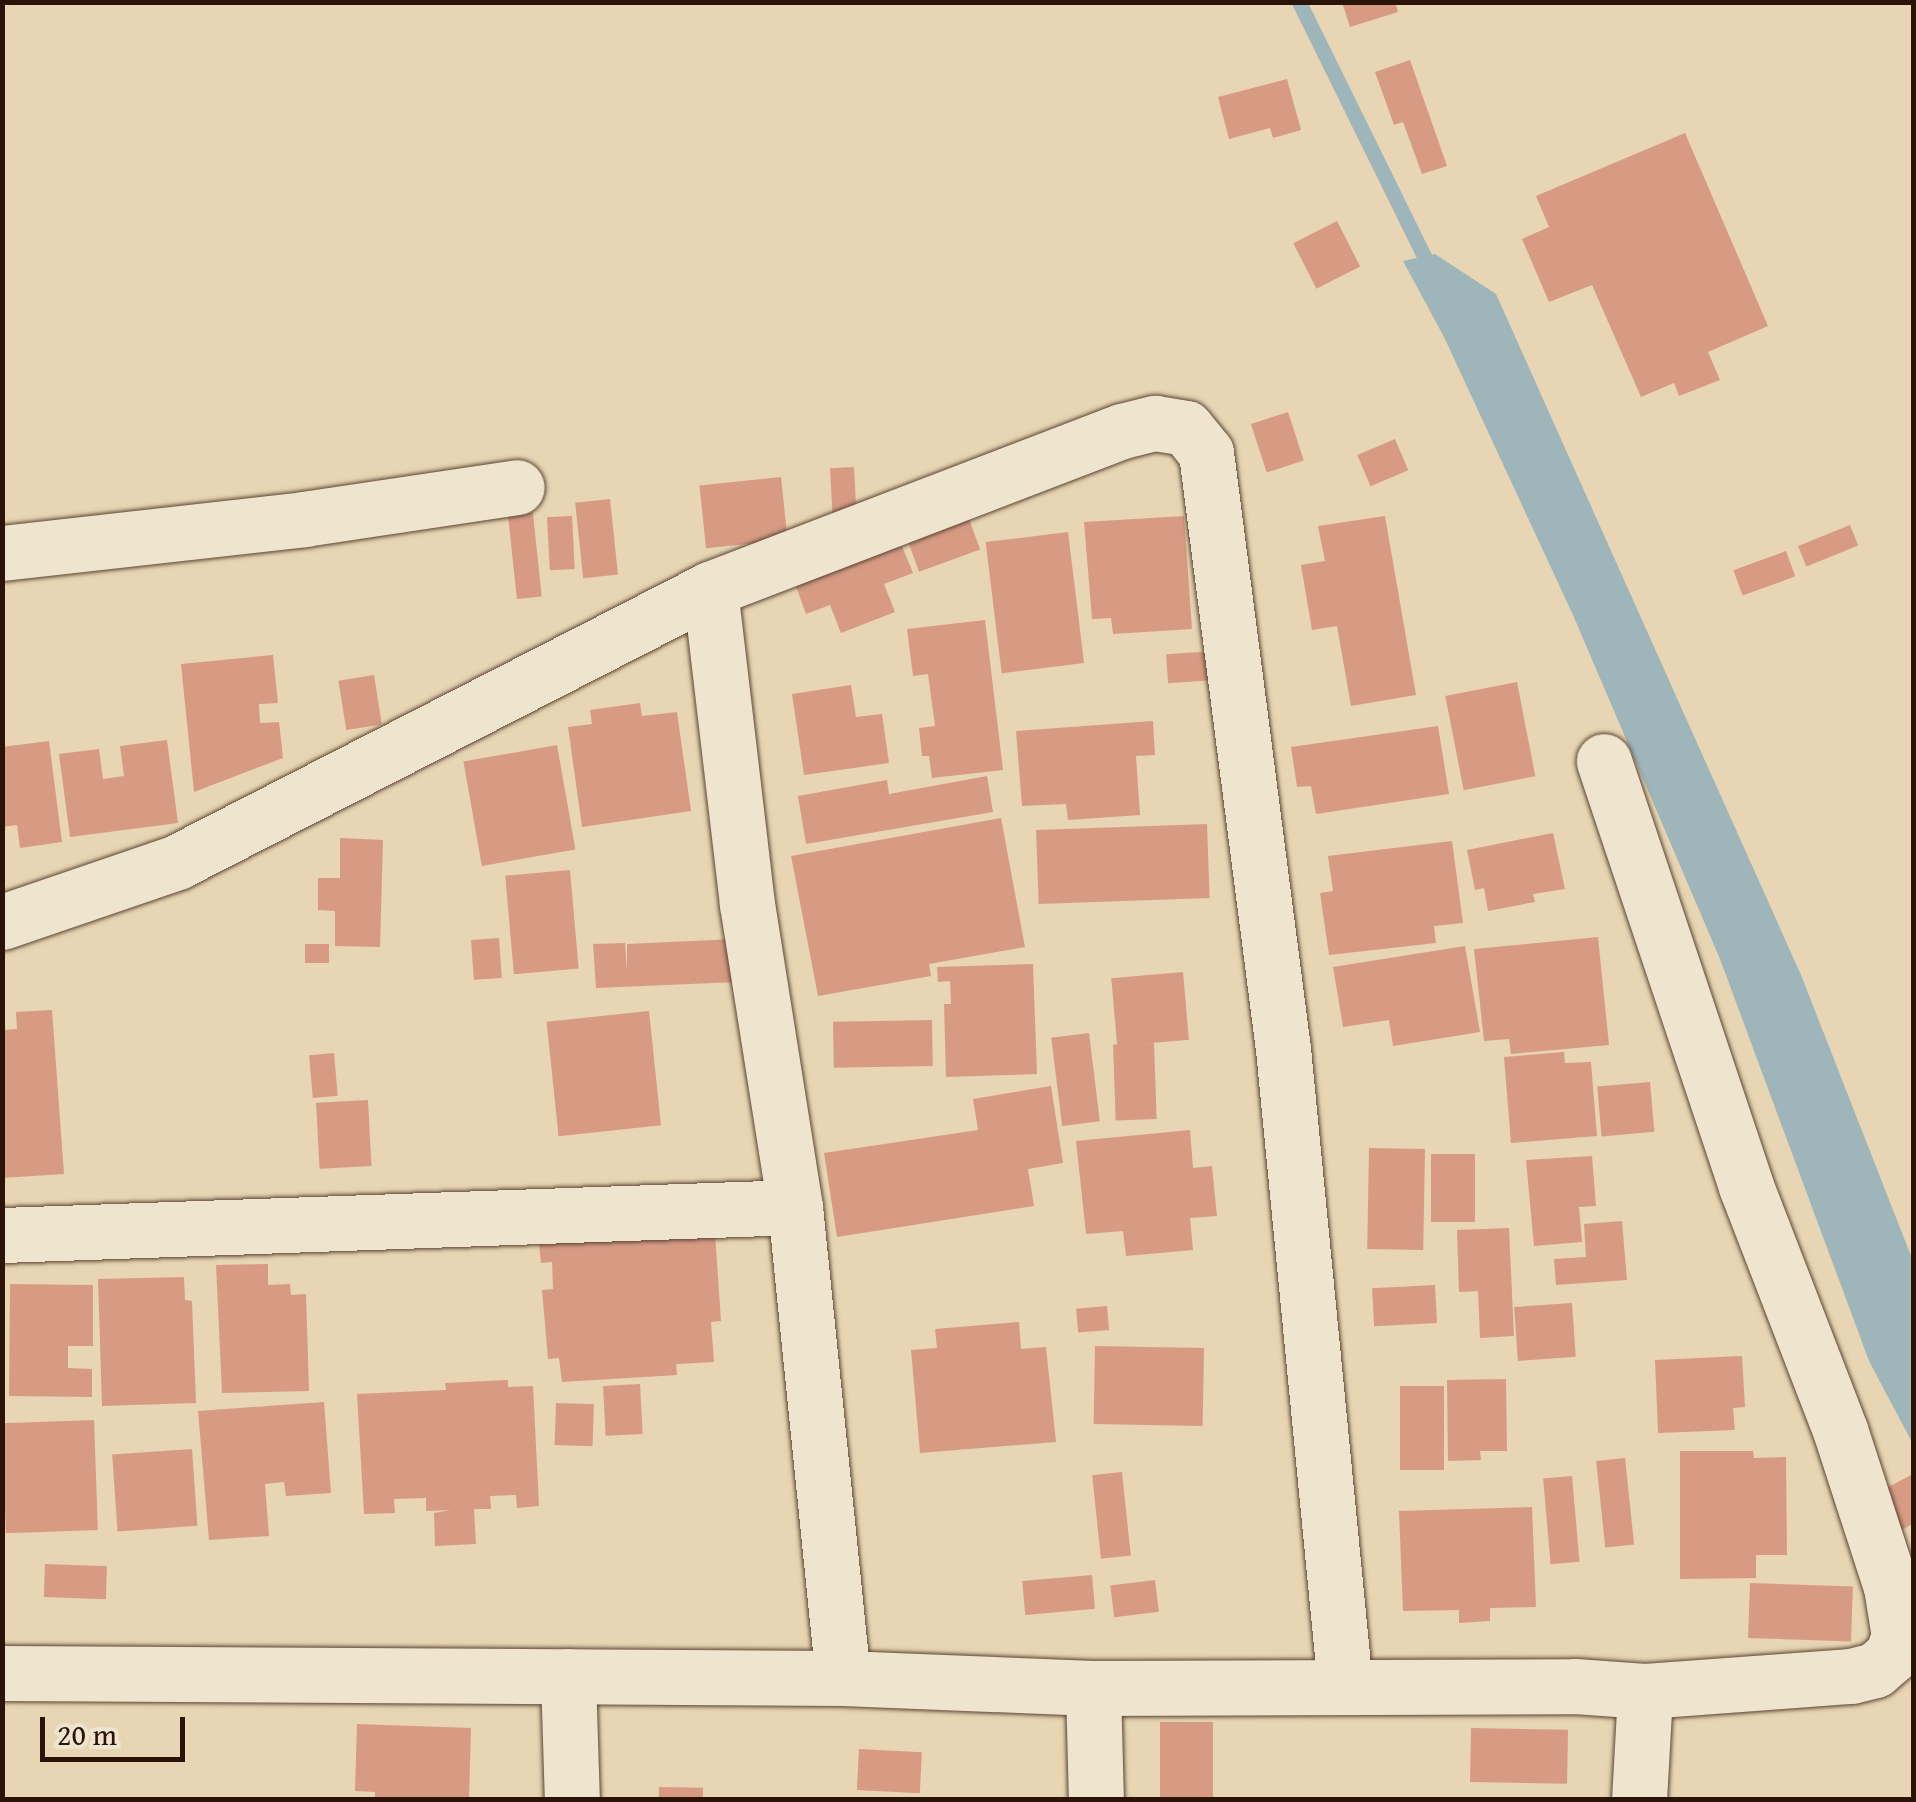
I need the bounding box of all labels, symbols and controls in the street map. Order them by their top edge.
scale bar [45,1697,190,1759]
text: 20 m [57,1712,117,1756]

